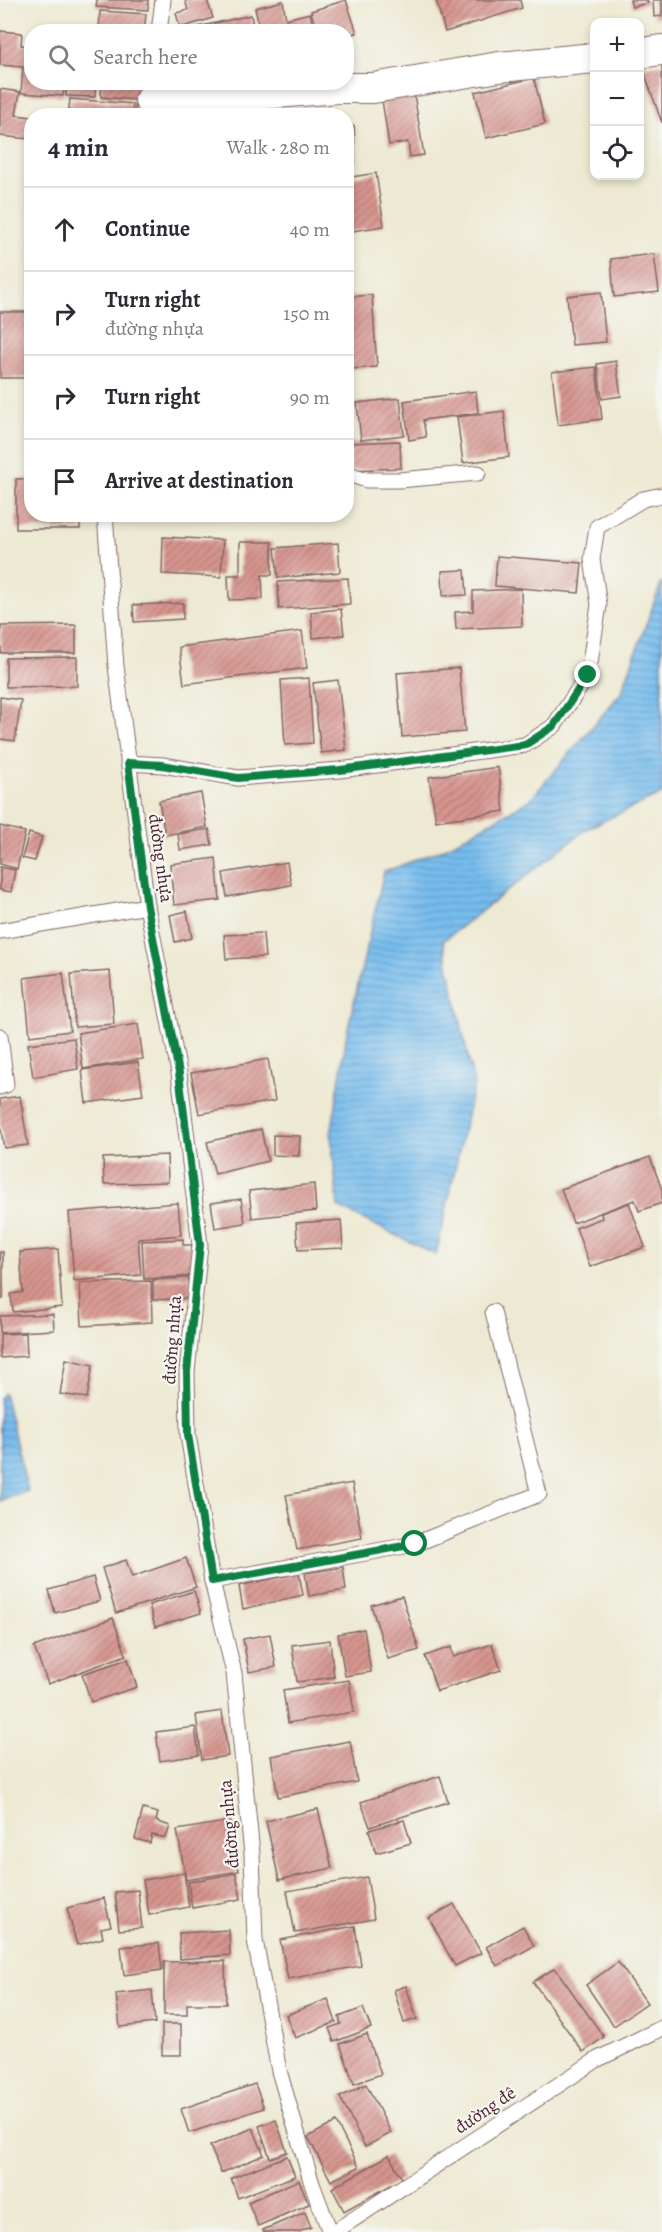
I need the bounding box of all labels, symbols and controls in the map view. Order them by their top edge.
map controls [590,18,644,180]
button: + [590,18,644,72]
search box [24,24,354,90]
icon: search [45,41,78,74]
text: Search here [93,42,198,72]
button: − [590,72,644,126]
button: locate [590,126,644,180]
text: 4 min [48,130,109,165]
text: Walk · 280 m [226,134,330,161]
icon: ahead [48,213,81,246]
text: Continue [105,214,190,244]
text: 40 m [290,216,330,243]
text: Turn right [105,285,201,315]
icon: right [48,297,81,330]
text: 150 m [283,300,330,327]
text: đường nhựa [105,315,204,342]
icon: right [48,381,81,414]
text: Turn right [105,382,201,412]
text: 90 m [290,384,330,411]
icon: arrive [48,465,81,498]
text: Arrive at destination [105,466,294,496]
route end [574,661,600,687]
street label: đường nhựa [143,812,179,904]
street label: đường nhựa [157,1294,187,1385]
route start [401,1530,427,1556]
street label: đường nhựa [213,1778,245,1869]
street label: đường đê [450,2081,520,2139]

